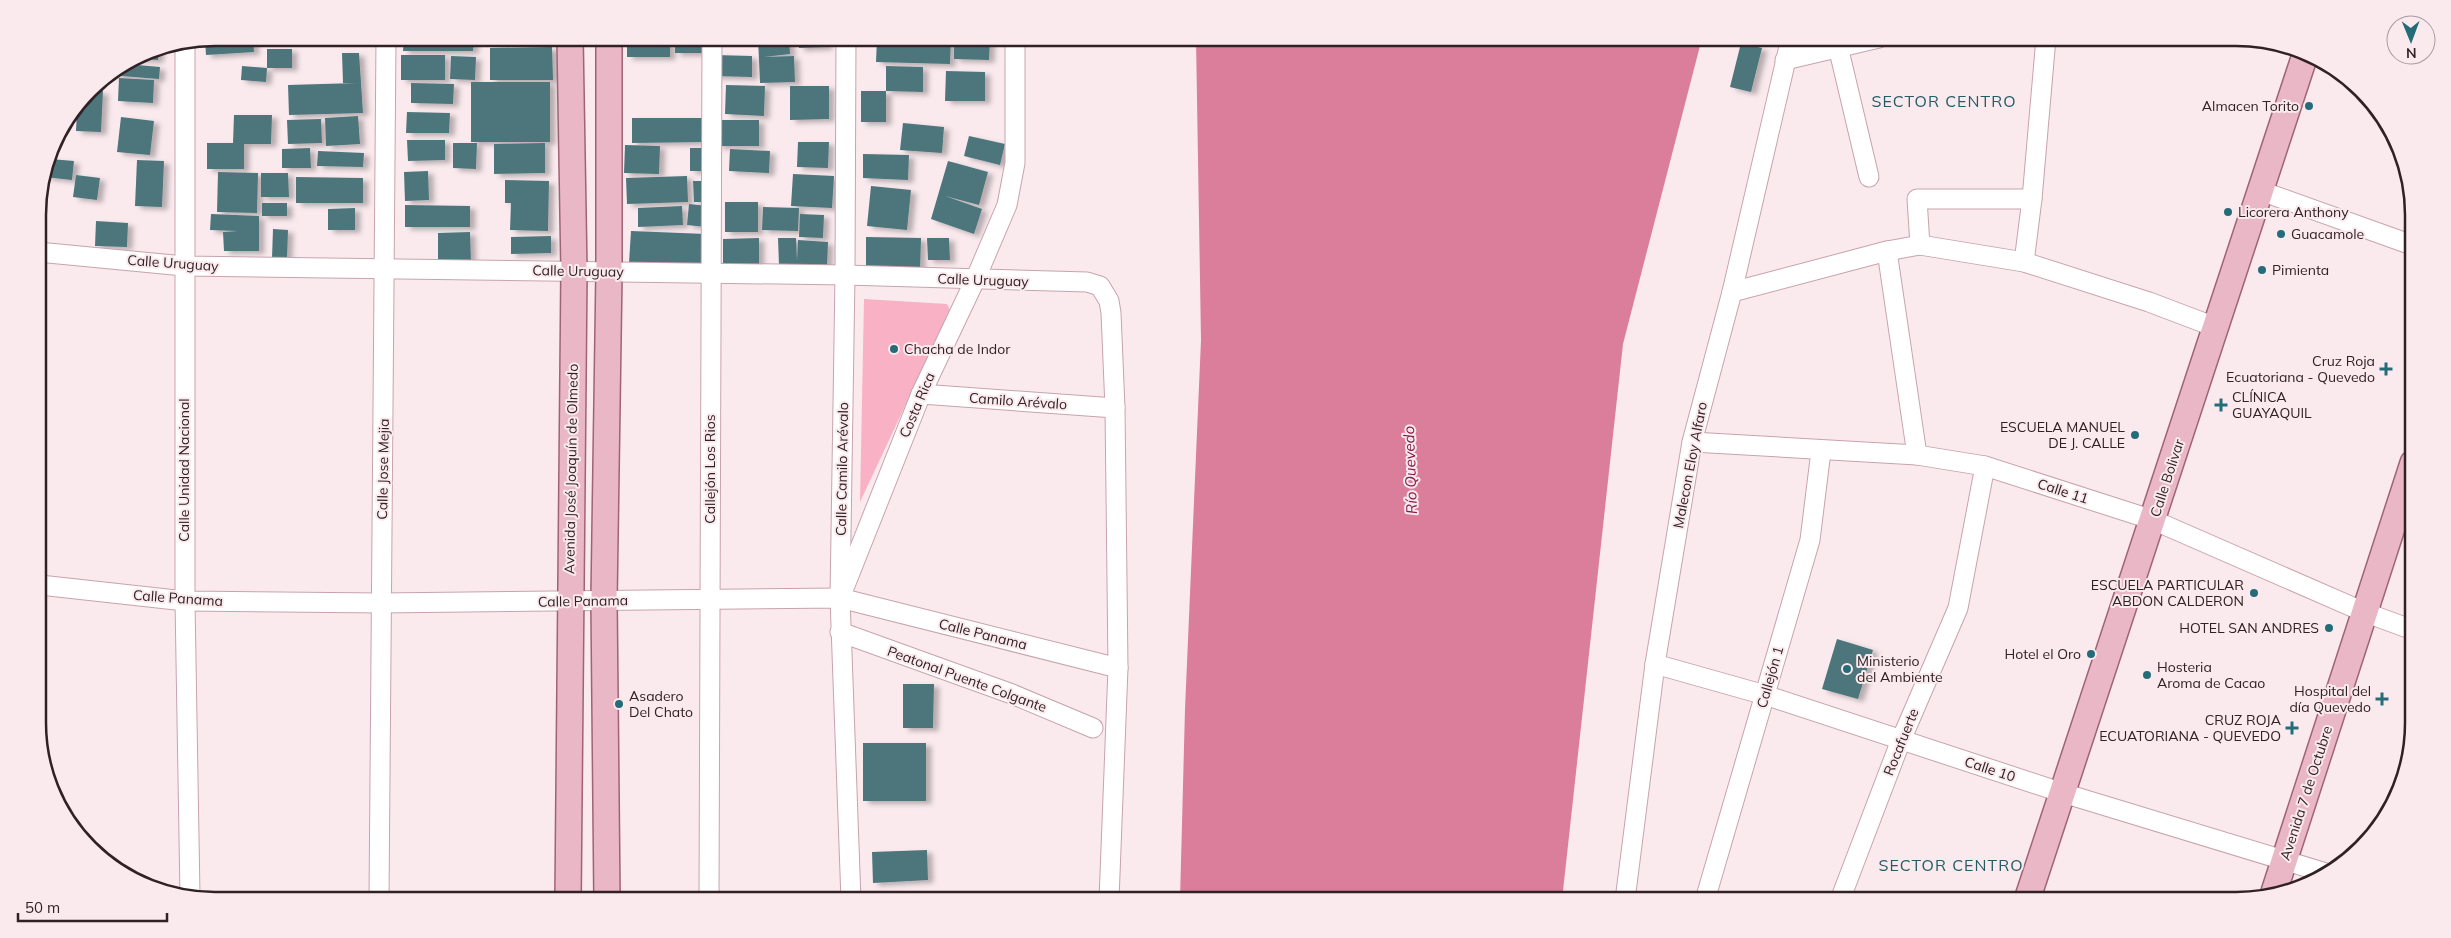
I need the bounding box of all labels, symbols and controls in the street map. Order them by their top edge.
north arrow [2386,15,2436,65]
text: N [2406,44,2417,62]
district label: SECTOR CENTRO [1872,91,2016,111]
place label: Almacen Torito [2202,97,2299,115]
marker: Almacen Torito [2303,100,2315,112]
place label: Licorera Anthony [2238,203,2349,221]
marker: Licorera Anthony [2222,206,2234,218]
place label: Guacamole [2291,225,2364,243]
marker: Guacamole [2275,228,2287,240]
street label: Calle Uruguay [127,251,220,275]
street label: Calle Uruguay [532,261,624,281]
place label: Pimienta [2272,261,2329,279]
marker: Pimienta [2256,264,2268,276]
street label: Calle Uruguay [937,269,1030,291]
place label: Chacha de Indor [904,340,1011,358]
marker: Chacha de Indor [888,343,900,355]
place label: Cruz Roja Ecuatoriana - Quevedo [2226,352,2375,386]
marker: Cruz Roja Ecuatoriana - Quevedo [2379,362,2393,376]
street label: Avenida José Joaquín de Olmedo [560,364,582,574]
street label: Costa Rica [895,370,939,440]
place label: CLÍNICA GUAYAQUIL [2232,388,2312,422]
street label: Camilo Arévalo [968,389,1068,413]
street label: Calle Unidad Nacional [175,398,193,542]
marker: CLÍNICA GUAYAQUIL [2214,398,2228,412]
street label: Malecon Eloy Alfaro [1669,400,1711,530]
street label: Calle Camilo Arévalo [832,402,852,536]
street label: Callejón Los Rios [701,414,719,524]
street label: Calle Jose Mejia [373,418,393,520]
place label: ESCUELA MANUEL DE J. CALLE [2000,418,2125,452]
water label: Río Quevedo [1399,425,1421,514]
marker: ESCUELA MANUEL DE J. CALLE [2129,429,2141,441]
street label: Calle Bolivar [2146,436,2188,519]
street label: Calle 11 [2035,474,2091,508]
place label: ESCUELA PARTICULAR ABDON CALDERON [2091,576,2244,610]
street label: Calle Panama [132,586,224,610]
marker: ESCUELA PARTICULAR ABDON CALDERON [2248,587,2260,599]
street label: Calle Panama [538,591,628,611]
street label: Calle Panama [937,614,1029,654]
place label: HOTEL SAN ANDRES [2179,619,2319,637]
marker: HOTEL SAN ANDRES [2323,622,2335,634]
street label: Peatonal Puente Colgante [885,642,1049,716]
street label: Callejón 1 [1753,644,1787,710]
place label: Hotel el Oro [2005,645,2081,663]
marker: Hotel el Oro [2085,648,2097,660]
place label: Ministerio del Ambiente [1857,652,1943,686]
place label: Hosteria Aroma de Cacao [2157,658,2265,692]
marker: Ministerio del Ambiente [1841,663,1853,675]
marker: Hosteria Aroma de Cacao [2141,669,2153,681]
place label: Hospital del día Quevedo [2289,682,2371,716]
place label: Asadero Del Chato [629,687,693,721]
marker: Hospital del día Quevedo [2375,692,2389,706]
marker: Asadero Del Chato [613,698,625,710]
street label: Rocafuerte [1879,706,1923,778]
place label: CRUZ ROJA ECUATORIANA - QUEVEDO [2099,711,2282,745]
marker: CRUZ ROJA ECUATORIANA - QUEVEDO [2285,721,2299,735]
street label: Avenida 7 de Octubre [2276,723,2336,863]
street label: Calle 10 [1962,752,2018,786]
district label: SECTOR CENTRO [1879,855,2023,875]
scale bar [18,890,166,922]
text: 50 m [25,898,60,917]

